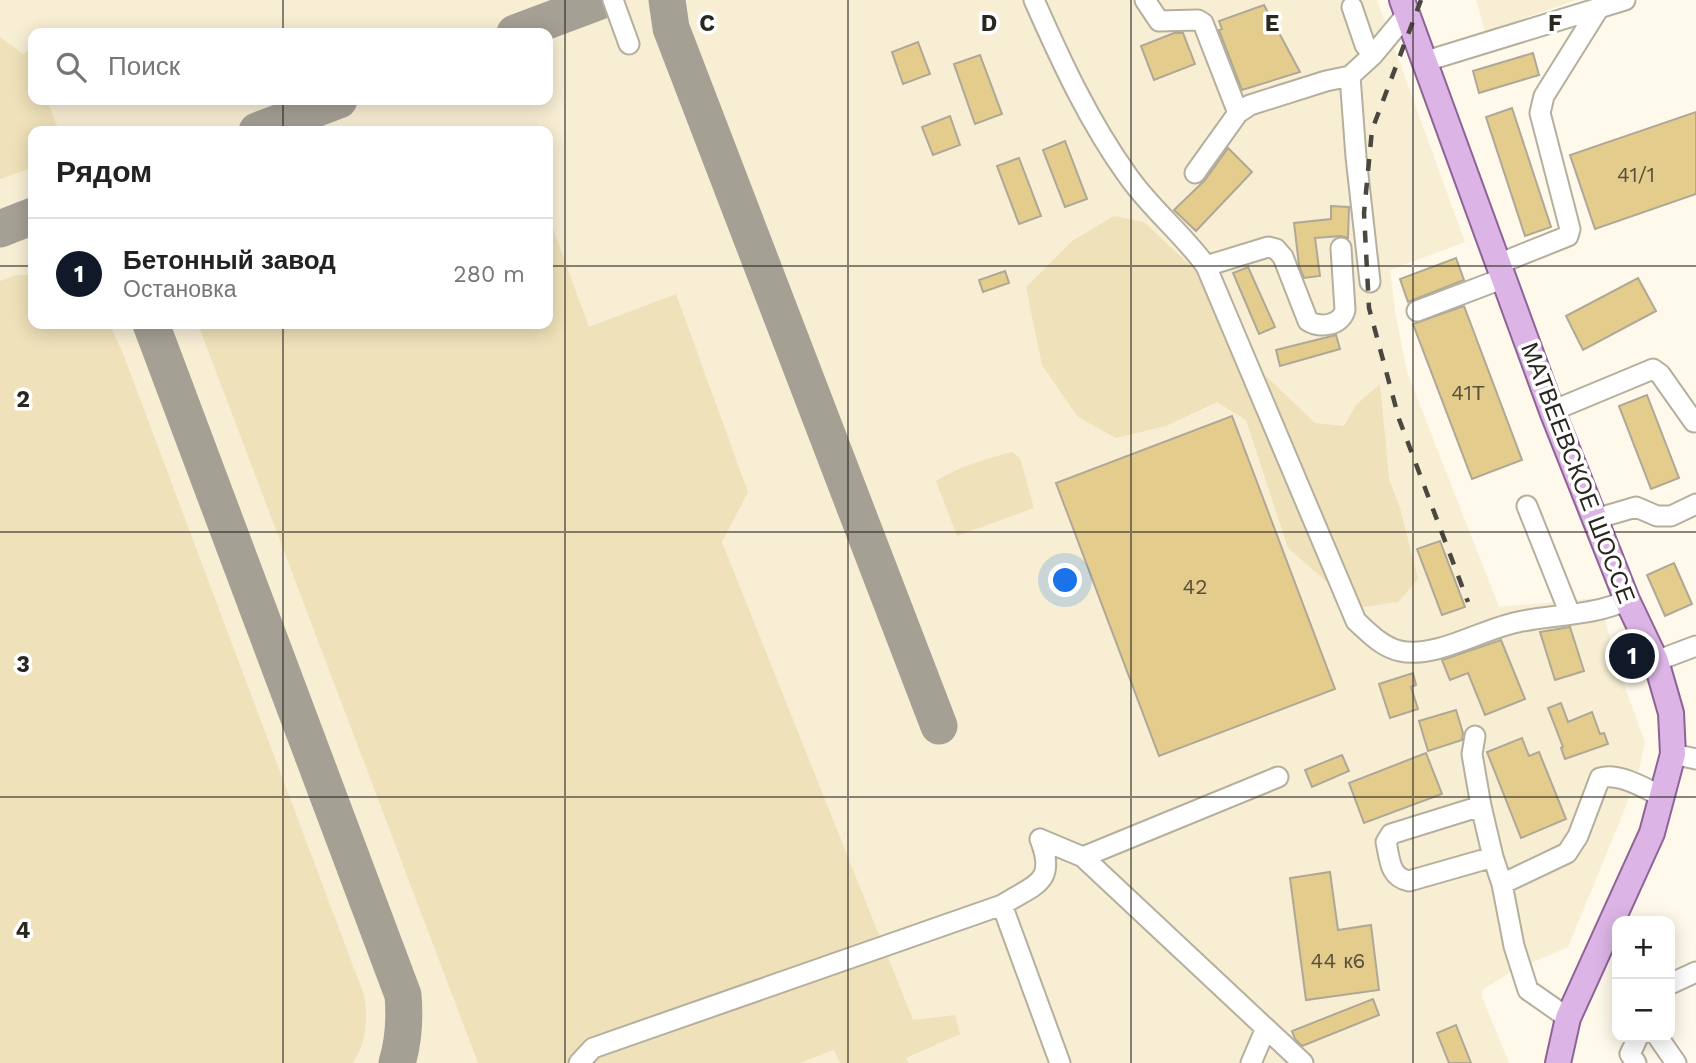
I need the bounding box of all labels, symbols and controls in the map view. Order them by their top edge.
text: C [699,10,715,37]
text: D [981,10,997,37]
text: E [1265,10,1279,37]
text: F [1548,10,1562,37]
search box [28,28,553,105]
icon: search [52,48,90,86]
text: Поиск [108,51,180,81]
text: Рядом [56,154,152,189]
house number: 41/1 [1617,162,1655,187]
text: Бетонный завод [123,245,336,275]
text: 1 [74,261,84,288]
text: 280 m [453,261,525,288]
text: Остановка [123,276,237,303]
street label: МАТВЕЕВСКОЕ ШОССЕ [1515,339,1641,607]
house number: 41Т [1451,380,1485,405]
text: 2 [16,386,30,413]
your location [1048,563,1082,597]
house number: 42 [1182,574,1208,599]
pin: 1 [1609,630,1655,682]
text: 3 [16,651,30,678]
map controls [1612,916,1675,1042]
button: + [1612,916,1675,979]
text: 4 [16,917,31,944]
house number: 44 к6 [1311,948,1365,973]
button: − [1612,979,1675,1042]

